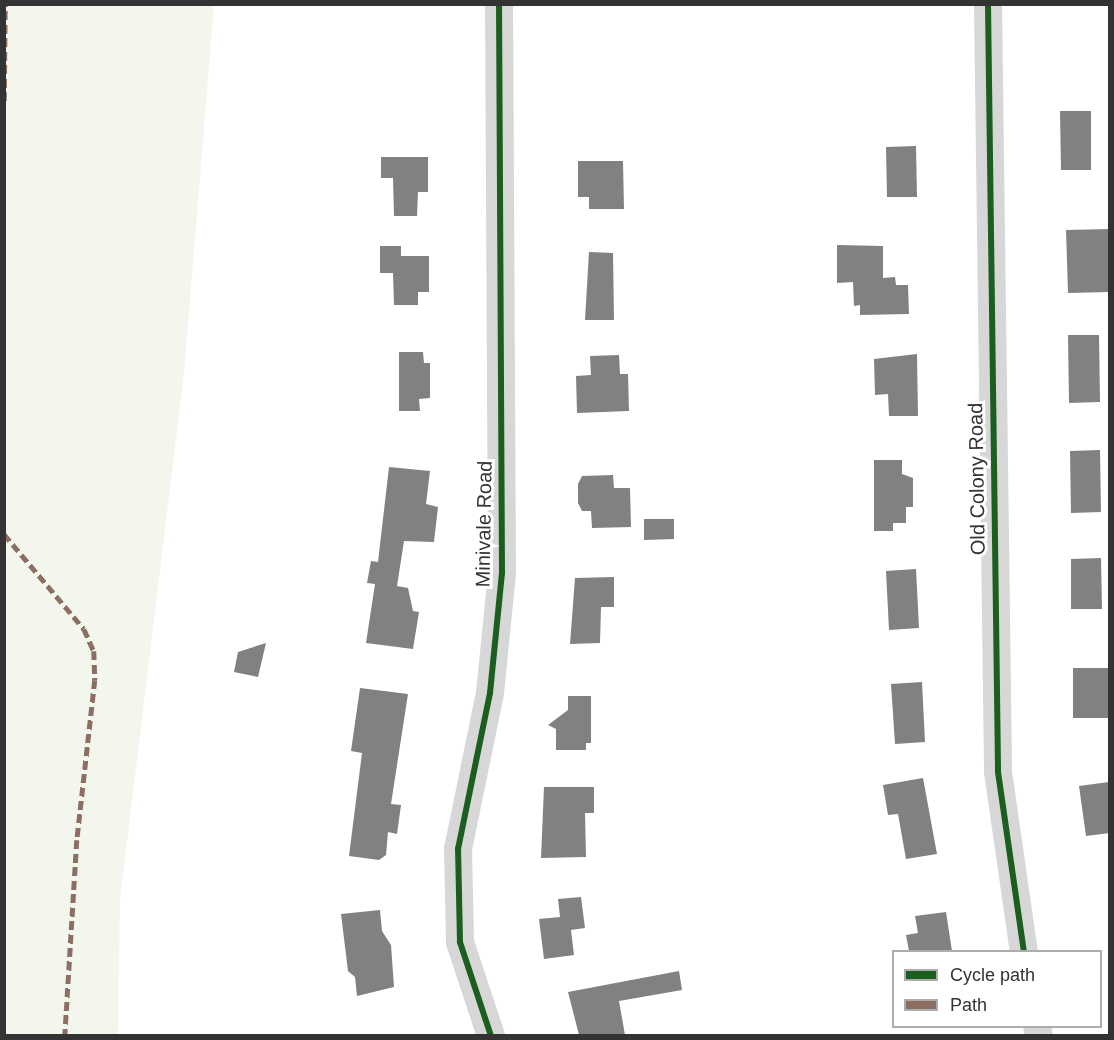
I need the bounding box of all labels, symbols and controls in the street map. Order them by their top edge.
street label: Old Colony Road [964,403,990,555]
street label: Minivale Road [471,460,497,588]
legend [892,950,1102,1028]
text: Cycle path [950,965,1035,985]
text: Path [950,995,987,1015]

